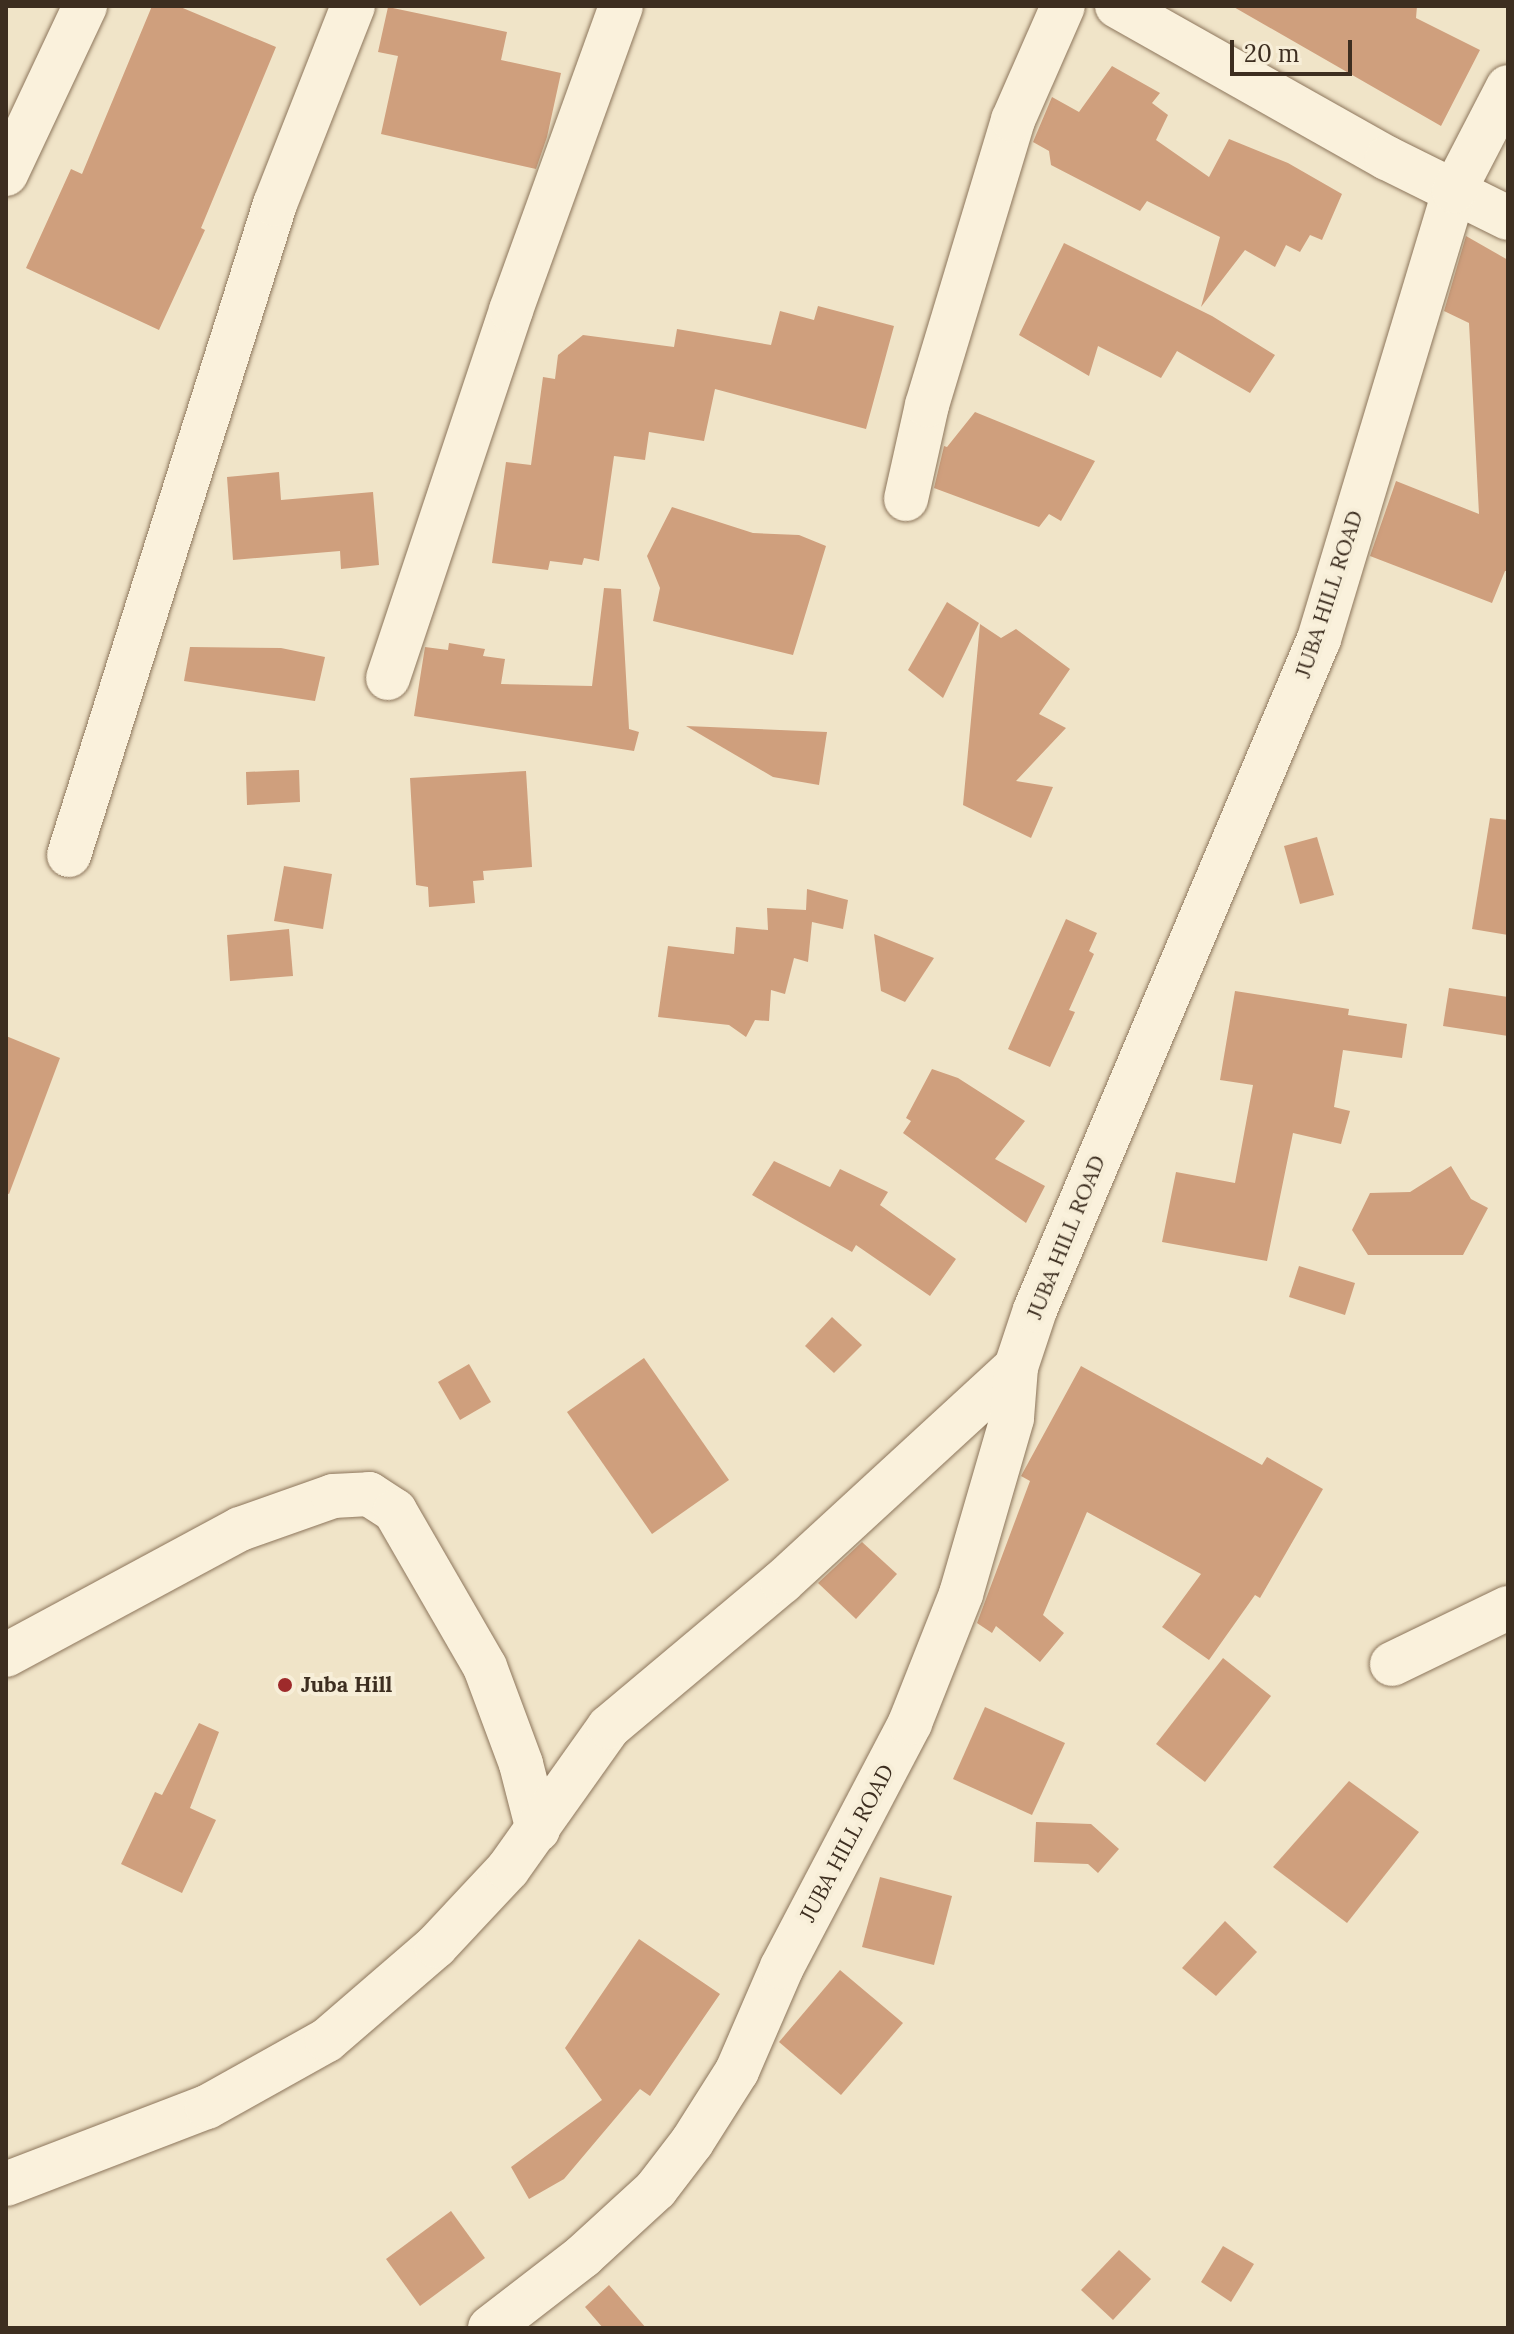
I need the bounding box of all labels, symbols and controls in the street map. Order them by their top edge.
scale bar [1234,24,1356,74]
text: 20 m [1244,38,1300,69]
street label: JUBA HILL ROAD [1290,507,1368,681]
street label: JUBA HILL ROAD [1021,1151,1111,1323]
place label: Juba Hill [301,1672,392,1698]
marker: Juba Hill [276,1676,294,1694]
street label: JUBA HILL ROAD [794,1760,900,1926]

